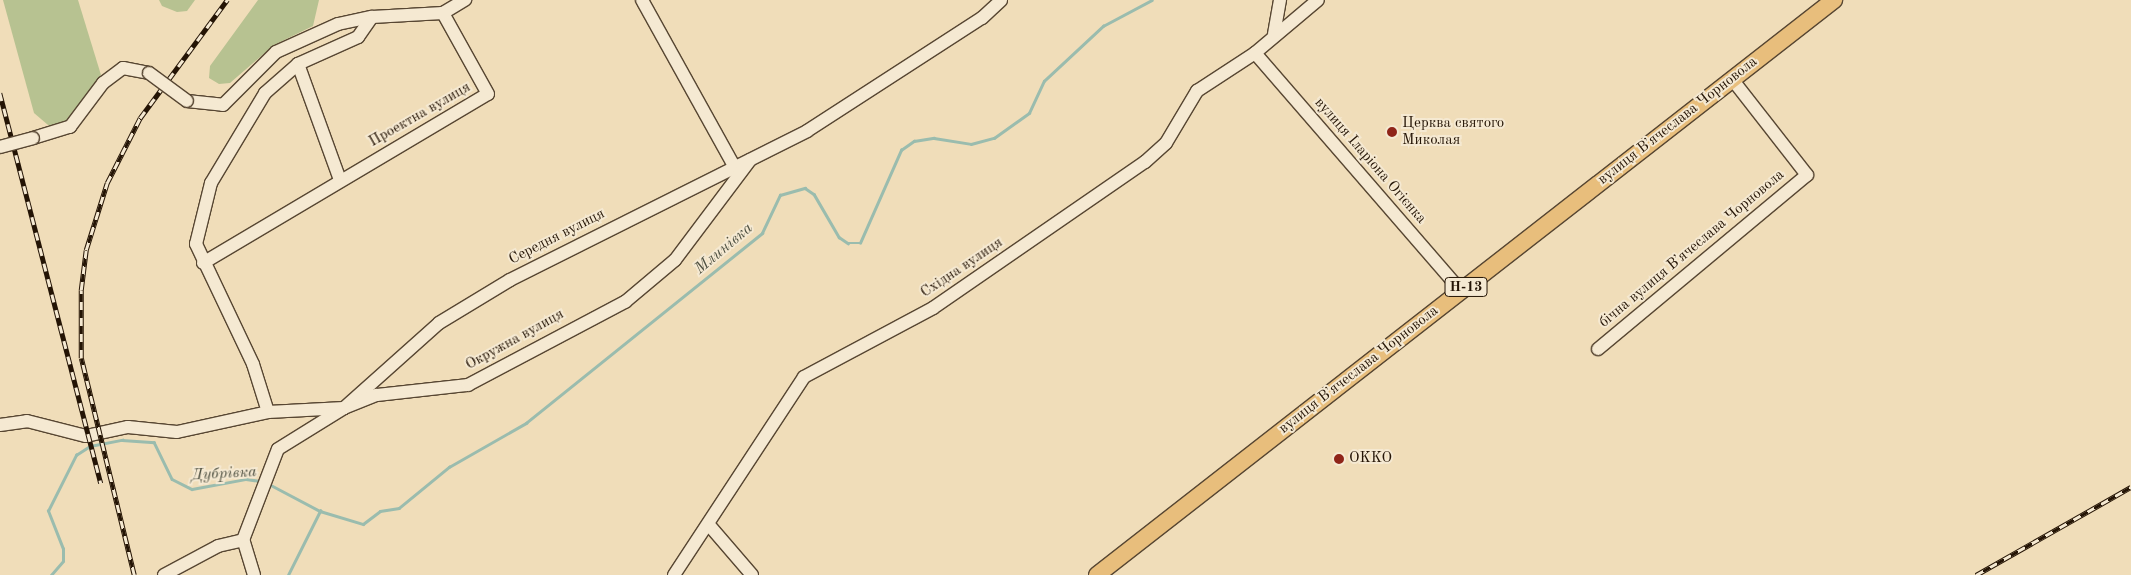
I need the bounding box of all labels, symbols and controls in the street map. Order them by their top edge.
street label: вулиця Вʼячеслава Чорновола [1595,53,1761,189]
street label: Проектна вулиця [366,79,474,151]
street label: вулиця Іларіона Огієнка [1310,94,1430,228]
place label: Церква святого Миколая [1402,114,1504,149]
marker: Церква святого Миколая [1386,126,1398,138]
street label: бічна вулиця Вʼячеслава Чорновола [1596,166,1788,332]
street label: Середня вулиця [506,205,608,269]
water label: Млинівка [691,219,757,279]
street label: Східна вулиця [918,234,1006,302]
road number: Н-13 [1444,276,1488,298]
street label: вулиця Вʼячеслава Чорновола [1276,302,1442,438]
street label: Окружна вулиця [463,306,567,374]
place label: OKKO [1349,450,1392,468]
marker: OKKO [1333,453,1345,465]
water label: Дубрівка [191,463,257,485]

